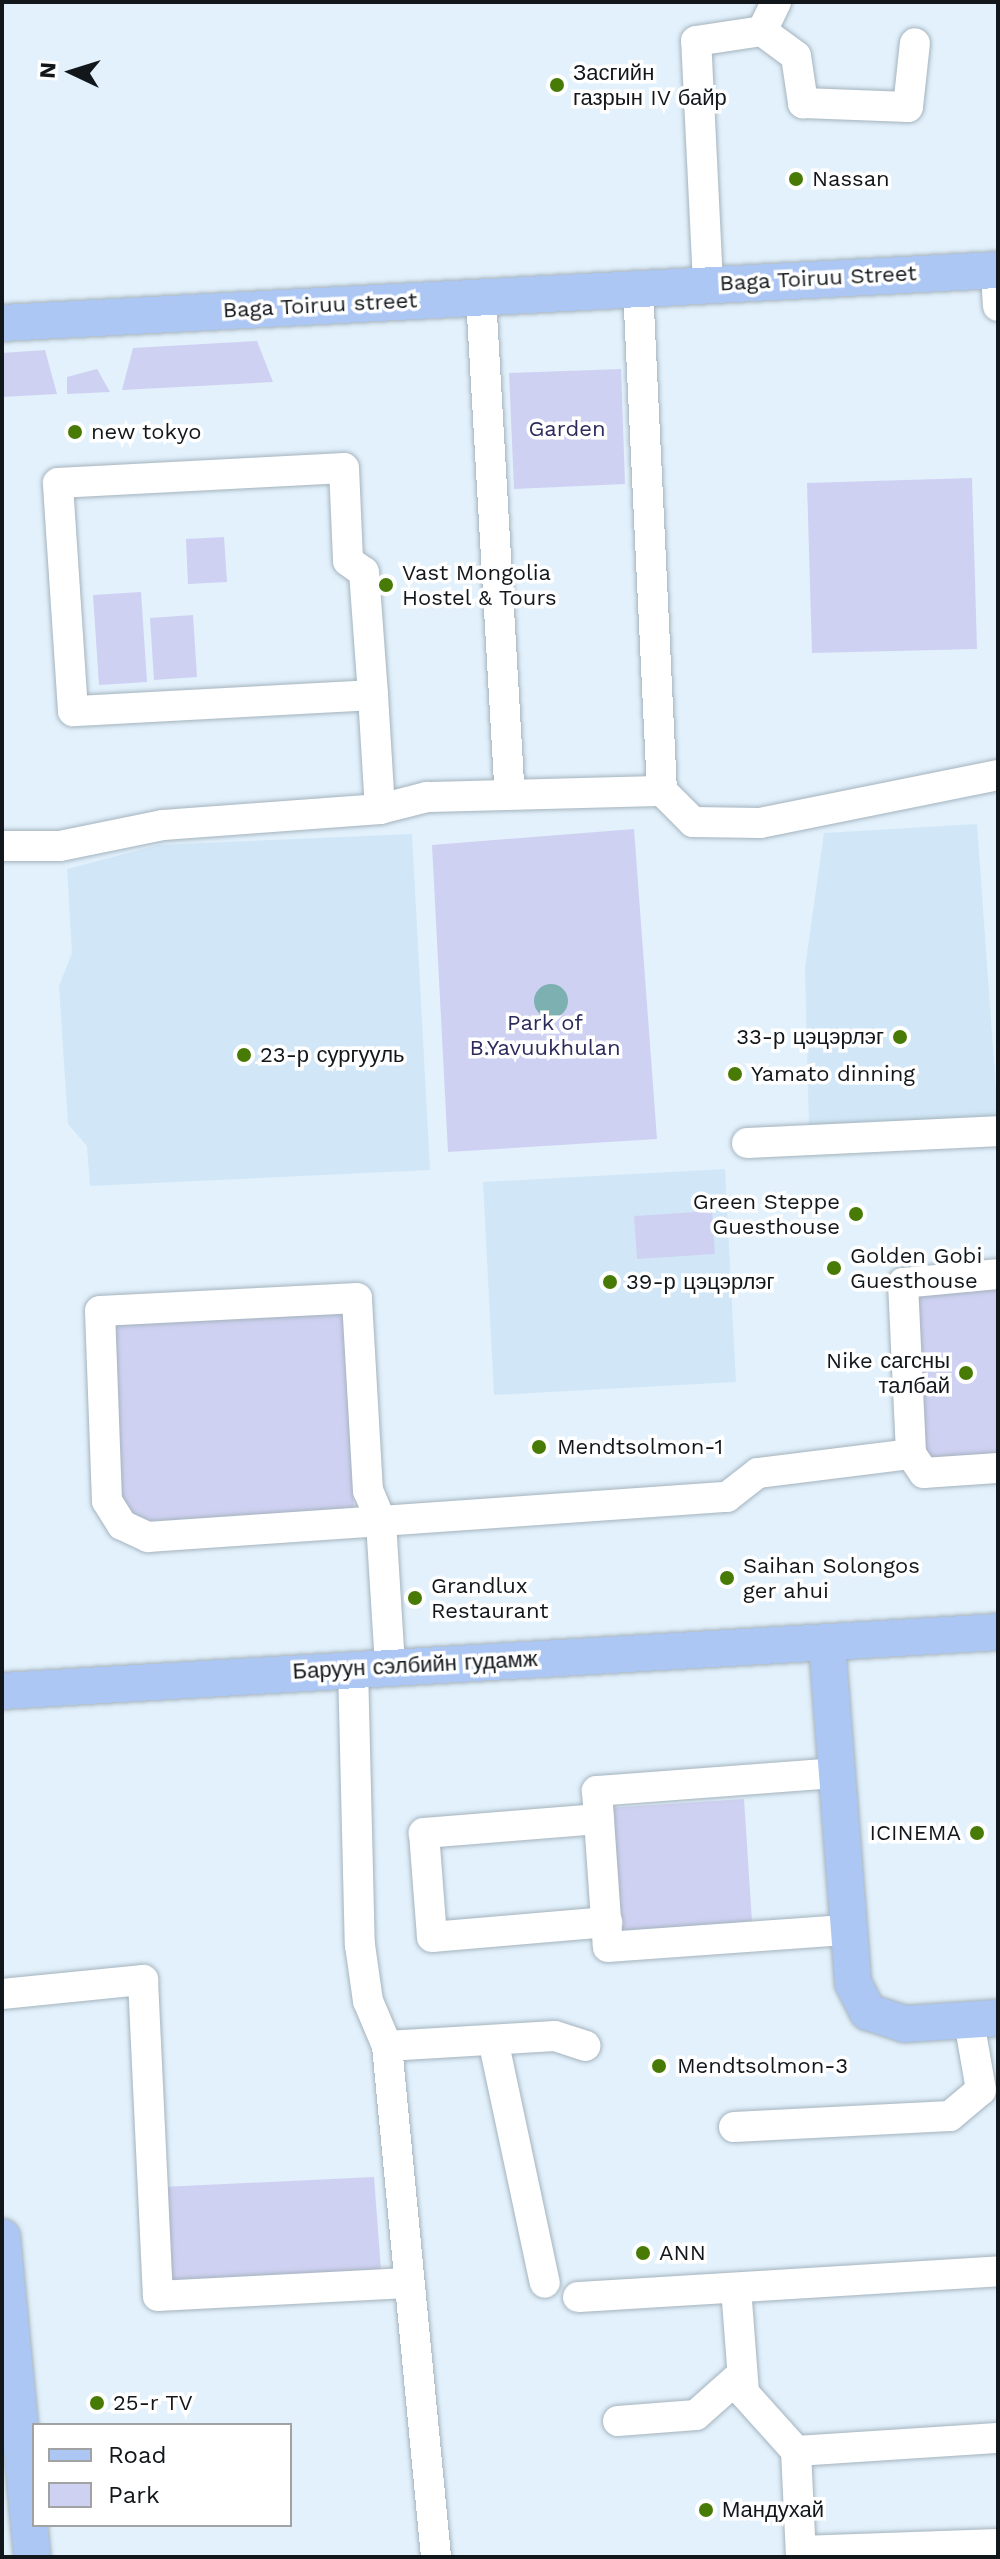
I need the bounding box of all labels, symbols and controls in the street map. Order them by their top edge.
north arrow [32,32,112,112]
place label: Засгийн газрын IV байр [573,59,739,110]
text: N [35,61,61,79]
marker: Засгийн газрын IV байр [548,76,566,94]
place label: Nassan [812,166,890,192]
marker: Nassan [787,170,805,188]
street label: Baga Toiruu Street [718,260,918,296]
street label: Baga Toiruu street [222,287,418,323]
park label: Garden [528,416,606,442]
place label: new tokyo [91,419,202,445]
marker: new tokyo [66,423,84,441]
place label: Vast Mongolia Hostel & Tours [402,559,558,610]
marker: Vast Mongolia Hostel & Tours [377,576,395,594]
park label: Park of B.Yavuukhulan [469,1009,621,1060]
place label: 33-р цэцэрлэг [728,1024,884,1050]
marker: 33-р цэцэрлэг [891,1028,909,1046]
place label: 23-р сургууль [260,1042,412,1068]
marker: 23-р сургууль [235,1046,253,1064]
place label: Yamato dinning [751,1061,915,1087]
marker: Yamato dinning [726,1065,744,1083]
place label: Green Steppe Guesthouse [693,1188,840,1240]
marker: Green Steppe Guesthouse [847,1205,865,1223]
place label: Golden Gobi Guesthouse [850,1242,982,1294]
marker: Golden Gobi Guesthouse [825,1259,843,1277]
place label: 39-р цэцэрлэг [626,1269,782,1295]
marker: 39-р цэцэрлэг [601,1273,619,1291]
place label: Nike сагсны талбай [822,1347,950,1398]
marker: Nike сагсны талбай [957,1364,975,1382]
place label: Mendtsolmon-1 [557,1434,723,1460]
marker: Mendtsolmon-1 [528,1436,550,1458]
place label: Saihan Solongos ger ahui [743,1552,920,1604]
marker: Saihan Solongos ger ahui [718,1569,736,1587]
place label: Grandlux Restaurant [431,1572,549,1624]
marker: Grandlux Restaurant [406,1589,424,1607]
street label: Баруун сэлбийн гудамж [284,1645,546,1685]
place label: ICINEMA [869,1820,961,1846]
marker: ICINEMA [968,1824,986,1842]
place label: Mendtsolmon-3 [677,2053,848,2079]
marker: Mendtsolmon-3 [648,2055,670,2077]
place label: ANN [659,2240,706,2266]
marker: ANN [634,2244,652,2262]
place label: 25-r TV [113,2390,194,2416]
marker: 25-r TV [88,2394,106,2412]
legend [32,2423,292,2527]
text: Road [108,2441,167,2469]
text: Park [108,2481,160,2509]
place label: Мандухай [722,2497,827,2523]
marker: Мандухай [697,2501,715,2519]

